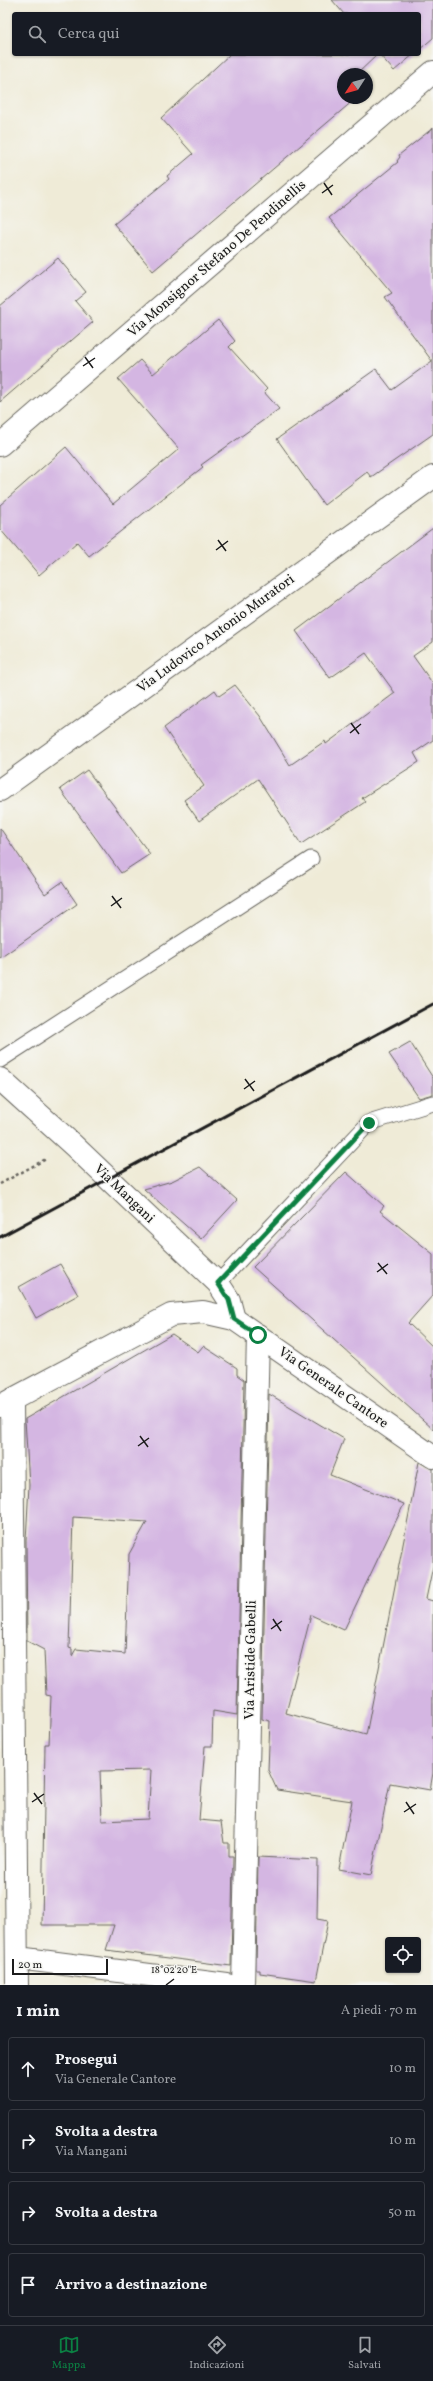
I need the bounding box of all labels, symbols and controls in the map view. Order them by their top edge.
search box [12,12,421,56]
icon: search [26,23,48,45]
text: Cerca qui [58,24,120,45]
north arrow [337,68,373,104]
street label: Via Monsignor Stefano De Pendinellis [124,176,310,342]
street label: Via Ludovico Antonio Muratori [133,570,299,698]
route end [360,1114,378,1132]
street label: Via Mangani [89,1160,159,1228]
route start [249,1326,267,1344]
street label: Via Generale Cantore [274,1343,392,1433]
street label: Via Aristide Gabelli [240,1600,262,1720]
map controls [385,1937,421,1973]
button: locate [385,1937,421,1973]
scale bar [12,1957,108,1976]
text: 20 m [18,1958,42,1973]
text: 18°02'20"E [151,1963,197,1977]
text: 1 min [16,2000,60,2023]
text: A piedi · 70 m [341,2002,417,2020]
text: Prosegui [55,2050,118,2071]
icon: ahead [17,2058,39,2080]
text: 10 m [389,2060,416,2078]
text: Via Generale Cantore [55,2071,176,2089]
text: Svolta a destra [55,2122,158,2143]
icon: right [17,2130,39,2152]
text: 10 m [389,2132,416,2150]
text: Via Mangani [55,2143,127,2161]
icon: right [17,2202,39,2224]
text: Svolta a destra [55,2203,158,2224]
text: 50 m [388,2204,416,2222]
icon: arrive [17,2274,39,2296]
text: Arrivo a destinazione [55,2275,207,2296]
tab: Mappa [52,2334,86,2373]
tab: Indicazioni [189,2334,244,2373]
tab: Salvati [348,2334,381,2373]

